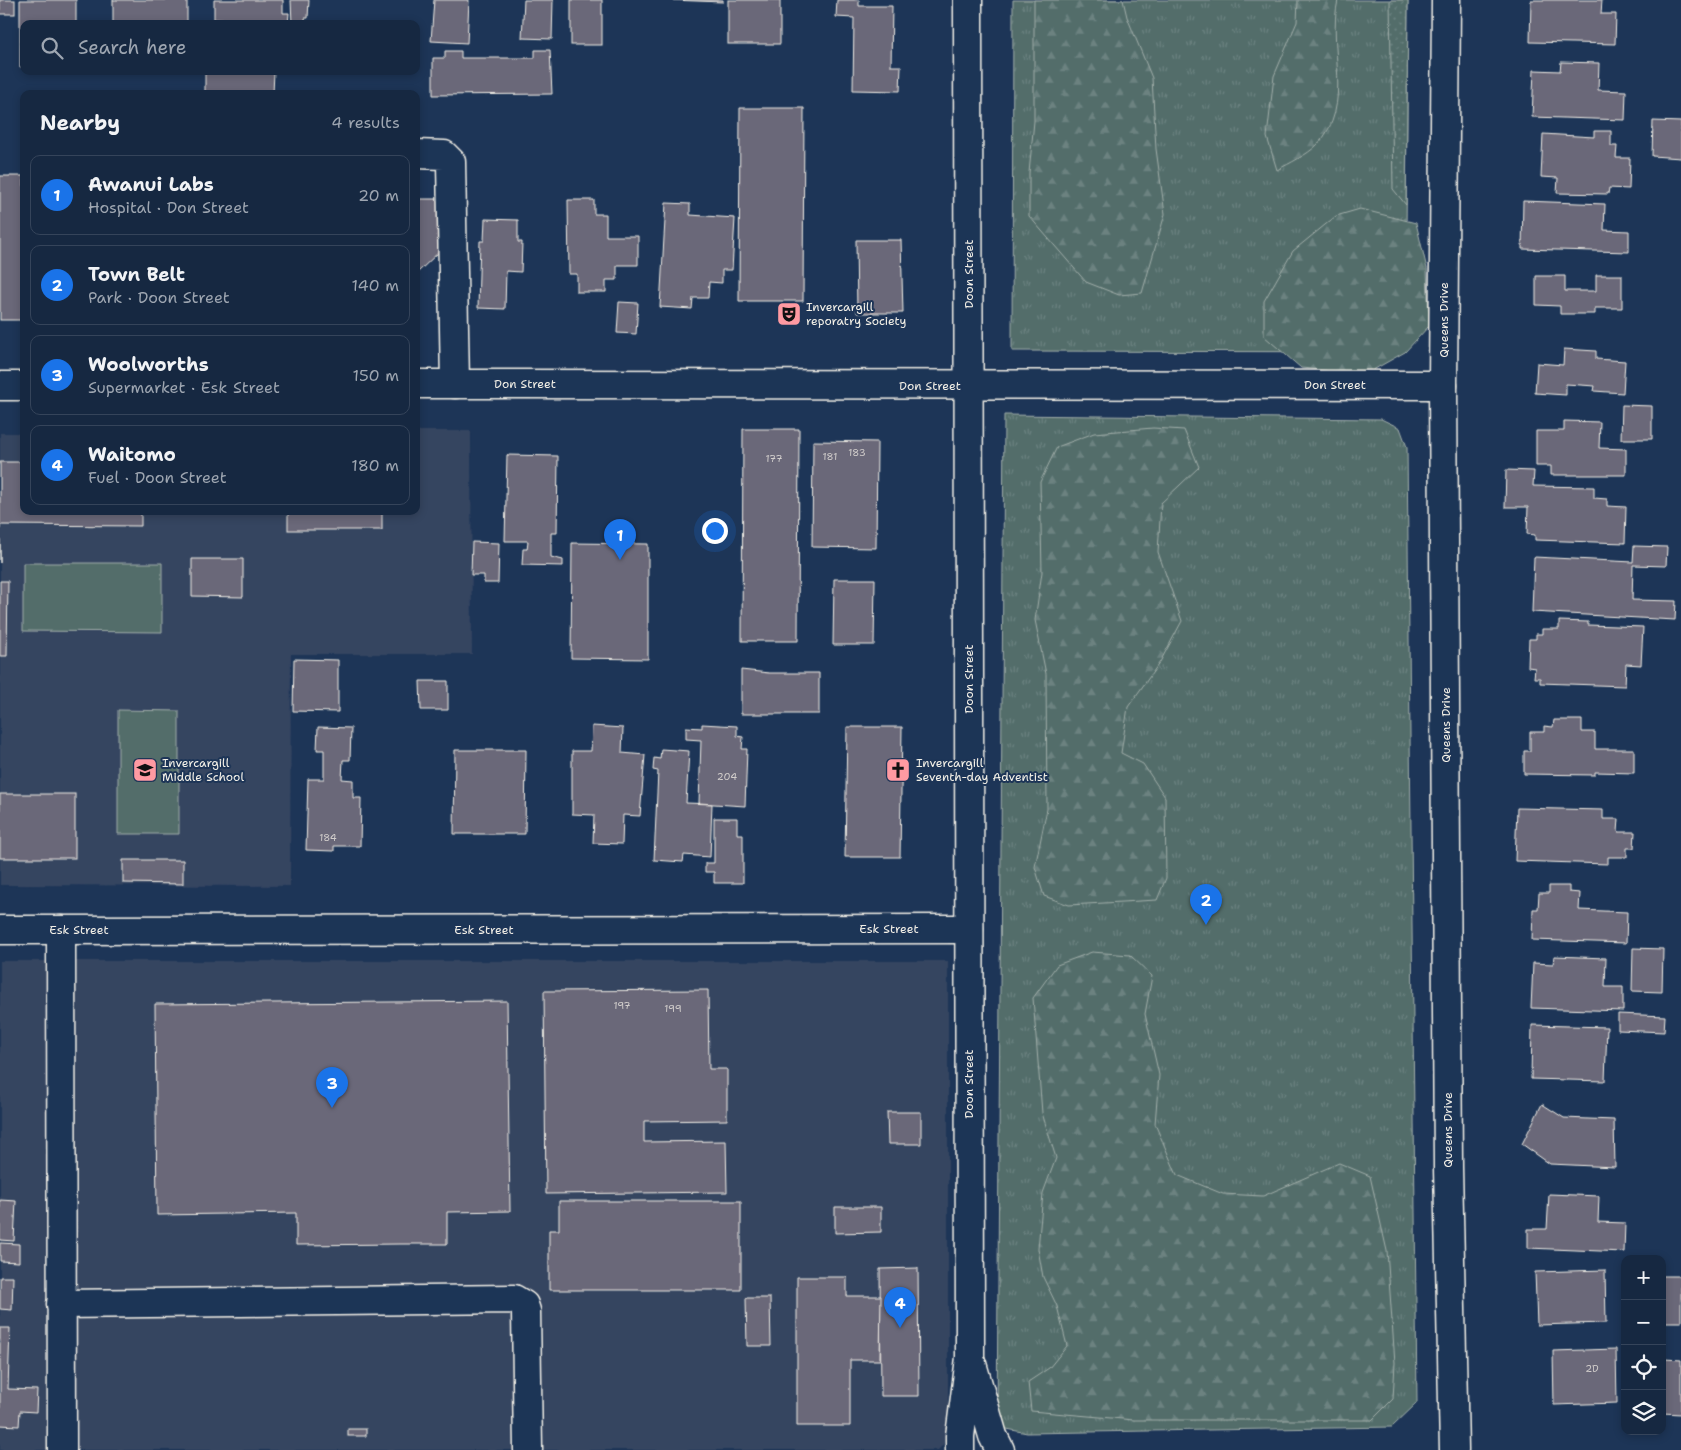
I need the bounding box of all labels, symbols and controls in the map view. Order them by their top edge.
search box [20,20,420,75]
icon: search [38,34,66,62]
text: Search here [78,35,187,60]
text: Nearby [40,109,120,137]
text: 4 results [331,112,400,133]
text: Awanui Labs [88,172,214,197]
text: 1 [53,185,61,206]
text: 20 m [358,185,399,206]
text: Hospital · Don Street [88,197,249,218]
street label: Doon Street [961,239,977,309]
text: Town Belt [88,262,185,287]
text: 2 [51,275,63,296]
text: 140 m [352,275,399,296]
street label: Queens Drive [1436,282,1452,358]
text: Park · Doon Street [88,287,230,308]
place label: Invercargill reporatry Society [806,299,907,329]
theatre icon: Invercargill reporatry Society [776,301,802,327]
text: Woolworths [88,352,209,377]
text: 3 [51,365,63,386]
text: 150 m [352,365,399,386]
street label: Don Street [494,376,556,392]
text: Supermarket · Esk Street [88,377,280,398]
street label: Don Street [1304,377,1366,393]
street label: Don Street [899,378,961,394]
text: Waitomo [88,442,176,467]
house number: 183 [848,446,866,459]
house number: 181 [823,450,837,463]
house number: 177 [765,452,783,465]
text: 4 [51,455,63,476]
text: 180 m [351,455,399,476]
text: Fuel · Doon Street [88,467,227,488]
your location [702,518,728,544]
pin: 1 [604,519,636,560]
street label: Doon Street [961,644,977,714]
street label: Queens Drive [1438,687,1454,763]
place label: Invercargill Middle School [162,755,244,785]
place label: Invercargill Seventh-day Adventist [916,755,1048,785]
school or university icon: Invercargill Middle School [132,757,158,783]
church icon: Invercargill Seventh-day Adventist [885,757,911,783]
house number: 204 [717,770,737,783]
house number: 184 [319,831,337,844]
pin: 2 [1190,884,1222,925]
street label: Esk Street [859,921,919,937]
street label: Esk Street [49,922,109,938]
street label: Esk Street [454,922,514,938]
house number: 197 [613,999,631,1012]
house number: 199 [664,1002,682,1015]
street label: Doon Street [961,1049,977,1119]
pin: 3 [316,1067,348,1108]
street label: Queens Drive [1440,1092,1456,1168]
map controls [1621,1255,1666,1435]
button: + [1621,1255,1666,1300]
pin: 4 [884,1287,916,1328]
button: − [1621,1300,1666,1345]
button: locate [1621,1345,1666,1390]
house number: 2D [1585,1362,1599,1375]
button: layers [1621,1390,1666,1435]

